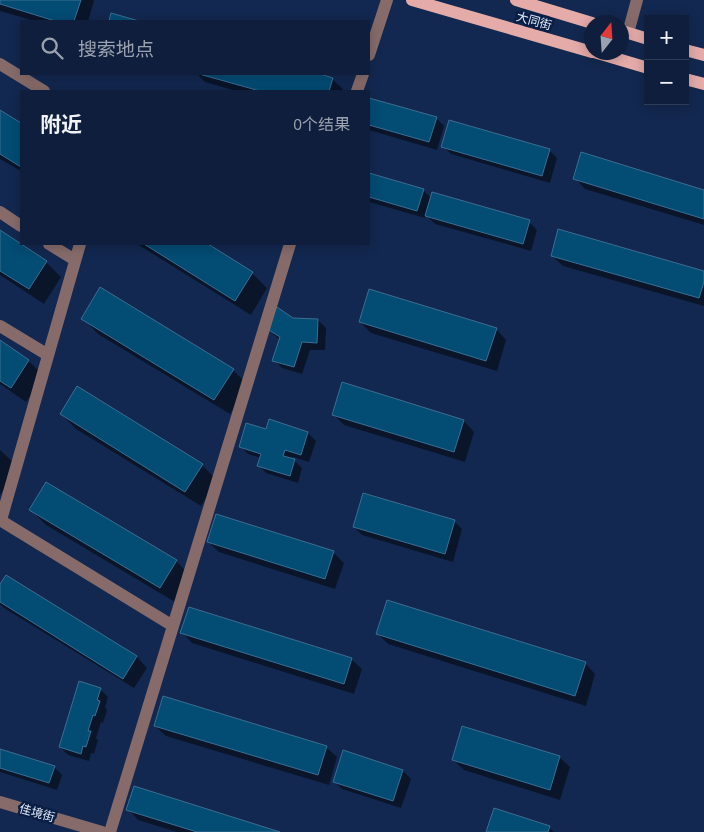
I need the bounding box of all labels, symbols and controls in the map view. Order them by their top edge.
street label: 大同街 [515,8,554,33]
north arrow [584,15,629,60]
map controls [644,15,689,105]
button: + [644,15,689,60]
search box [20,20,370,75]
icon: search [38,34,66,62]
text: 搜索地点 [78,37,154,61]
button: − [644,60,689,105]
text: 附近 [40,111,82,138]
text: 0个结果 [293,114,350,134]
street label: 佳境街 [18,800,57,825]

